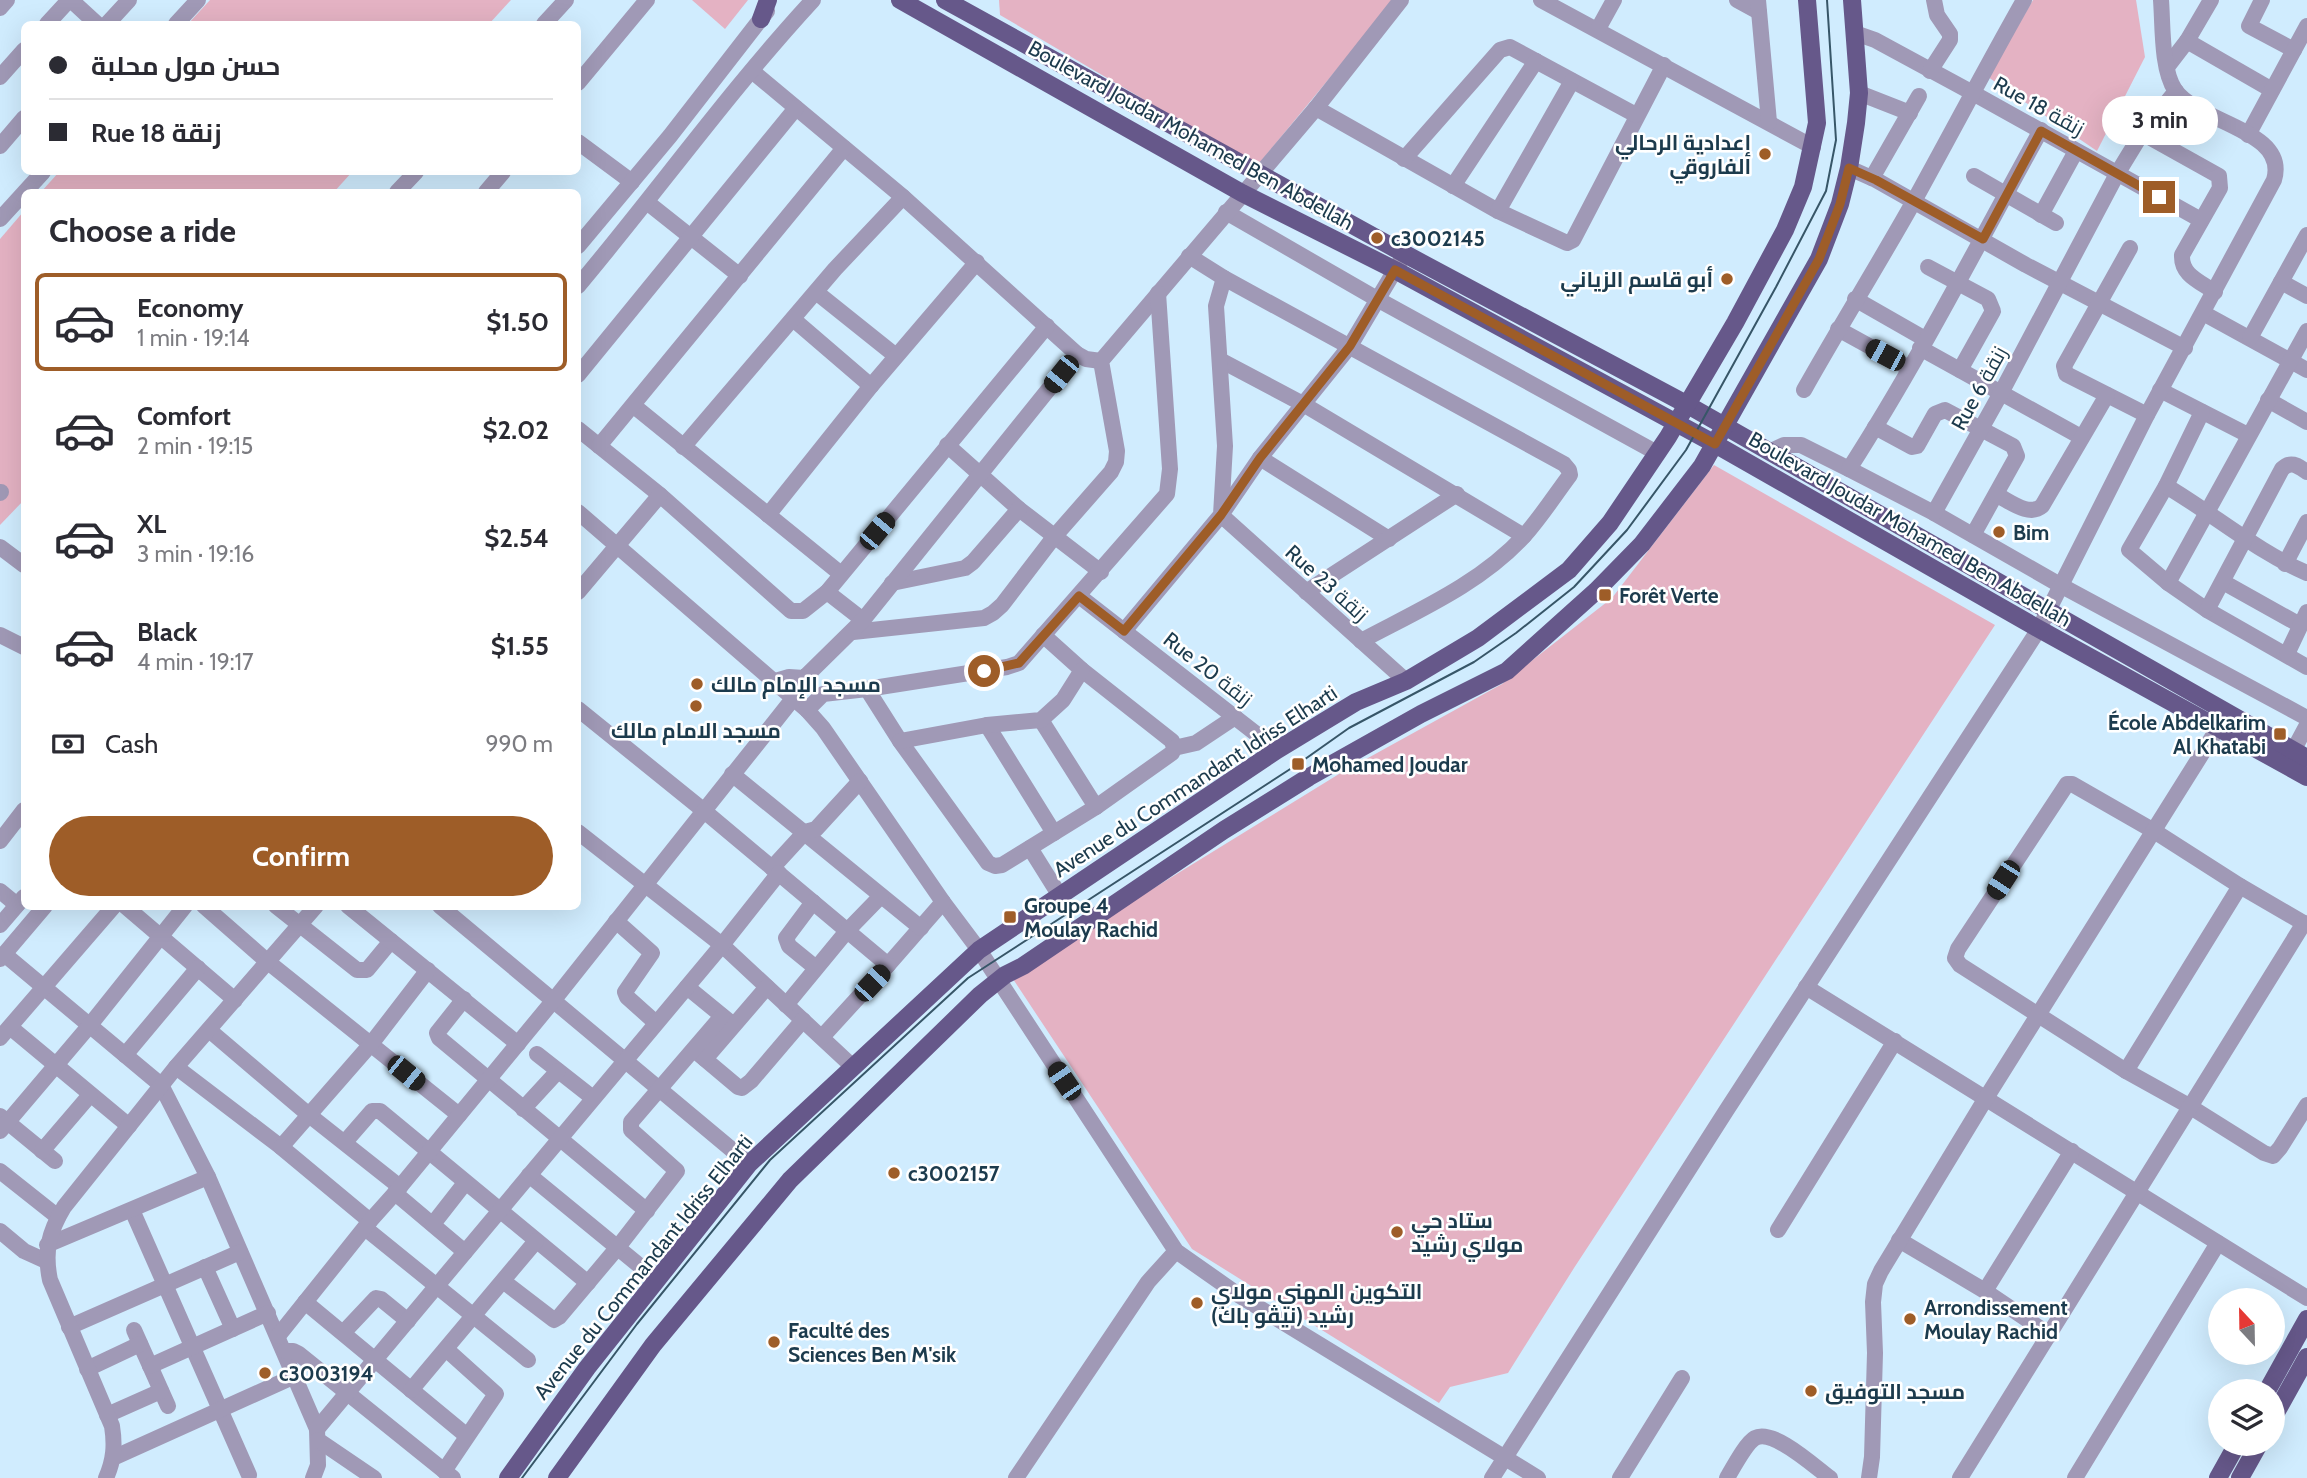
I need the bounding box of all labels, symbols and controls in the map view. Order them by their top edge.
street label: Boulevard Joudar Mohamed Ben Abdellah [1024,35,1358,235]
text: حسن مول محلبة [91,50,280,82]
street label: Rue 18 زنقة [1989,71,2089,141]
callout: 3 min [2101,96,2217,144]
text: 3 min [2132,106,2188,134]
text: Rue 18 زنقة [91,117,222,149]
place label: إعدادية الرحالي الفاروقي [1615,130,1751,184]
marker: إعدادية الرحالي الفاروقي [1757,146,1773,162]
route end [2143,181,2175,213]
text: Choose a ride [49,211,236,250]
place label: c3002145 [1391,226,1485,251]
marker: c3002145 [1369,230,1385,246]
place label: أبو قاسم الزياني [1560,266,1713,297]
marker: أبو قاسم الزياني [1719,271,1735,287]
icon: car [53,291,116,354]
text: Economy [137,292,243,324]
text: $1.50 [486,306,549,338]
text: 1 min · 19:14 [137,324,250,352]
car [1862,336,1909,374]
street label: Rue 6 زنقة [1946,342,2012,434]
car [1040,351,1083,397]
icon: car [53,399,116,462]
text: Comfort [137,400,231,432]
text: $2.02 [483,414,549,446]
street label: Boulevard Joudar Mohamed Ben Abdellah [1744,426,2076,632]
text: 2 min · 19:15 [137,432,253,460]
icon: car [53,507,116,570]
text: XL [137,508,166,540]
car [856,508,899,554]
place label: Bim [2013,520,2049,545]
text: $2.54 [484,522,549,554]
marker: Bim [1991,524,2007,540]
street label: Rue 23 زنقة [1280,539,1374,627]
text: 3 min · 19:16 [137,540,254,568]
place label: Forêt Verte [1619,583,1719,608]
marker: Forêt Verte [1597,587,1613,603]
icon: car [53,615,116,678]
text: Black [137,616,197,648]
street label: Rue 20 زنقة [1159,627,1257,711]
text: $1.55 [491,630,549,662]
text: 4 min · 19:17 [137,648,254,676]
route start [968,655,1000,687]
place label: مسجد الإمام مالك [711,672,881,699]
marker: مسجد الإمام مالك [689,676,705,692]
street label: Avenue du Commandant Idriss Elharti [1049,680,1341,882]
marker: مسجد الامام مالك [688,698,704,714]
place label: École Abdelkarim Al Khatabi [2108,710,2266,759]
place label: مسجد الامام مالك [611,718,781,745]
icon: cash [49,725,87,763]
marker: École Abdelkarim Al Khatabi [2272,726,2288,742]
text: Cash [105,728,158,760]
text: 990 m [485,730,553,758]
place label: Mohamed Joudar [1312,752,1468,777]
marker: Mohamed Joudar [1290,756,1306,772]
button: Confirm [49,816,553,896]
car [1983,857,2024,903]
place label: Groupe 4 Moulay Rachid [1024,893,1158,942]
marker: Groupe 4 Moulay Rachid [1002,909,1018,925]
car [850,960,895,1006]
car [384,1052,429,1094]
car [1044,1058,1085,1104]
street label: Avenue du Commandant Idriss Elharti [529,1130,757,1404]
place label: c3002157 [908,1161,1000,1186]
marker: c3002157 [886,1165,902,1181]
place label: ستاد حي مولاي رشيد [1411,1208,1523,1262]
marker: ستاد حي مولاي رشيد [1389,1224,1405,1240]
place label: التكوين المهني مولاي رشيد (نيڤو باك) [1211,1279,1422,1329]
north arrow [2208,1288,2286,1365]
map controls [2208,1288,2285,1456]
marker: التكوين المهني مولاي رشيد (نيڤو باك) [1189,1295,1205,1311]
place label: Arrondissement Moulay Rachid [1924,1295,2068,1344]
marker: Arrondissement Moulay Rachid [1902,1311,1918,1327]
place label: Faculté des Sciences Ben M'sik [788,1318,957,1367]
marker: Faculté des Sciences Ben M'sik [766,1334,782,1350]
place label: c3003194 [279,1361,373,1386]
marker: c3003194 [257,1365,273,1381]
place label: مسجد التوفيق [1825,1379,1965,1405]
button: layers [2208,1379,2285,1456]
marker: مسجد التوفيق [1803,1383,1819,1399]

